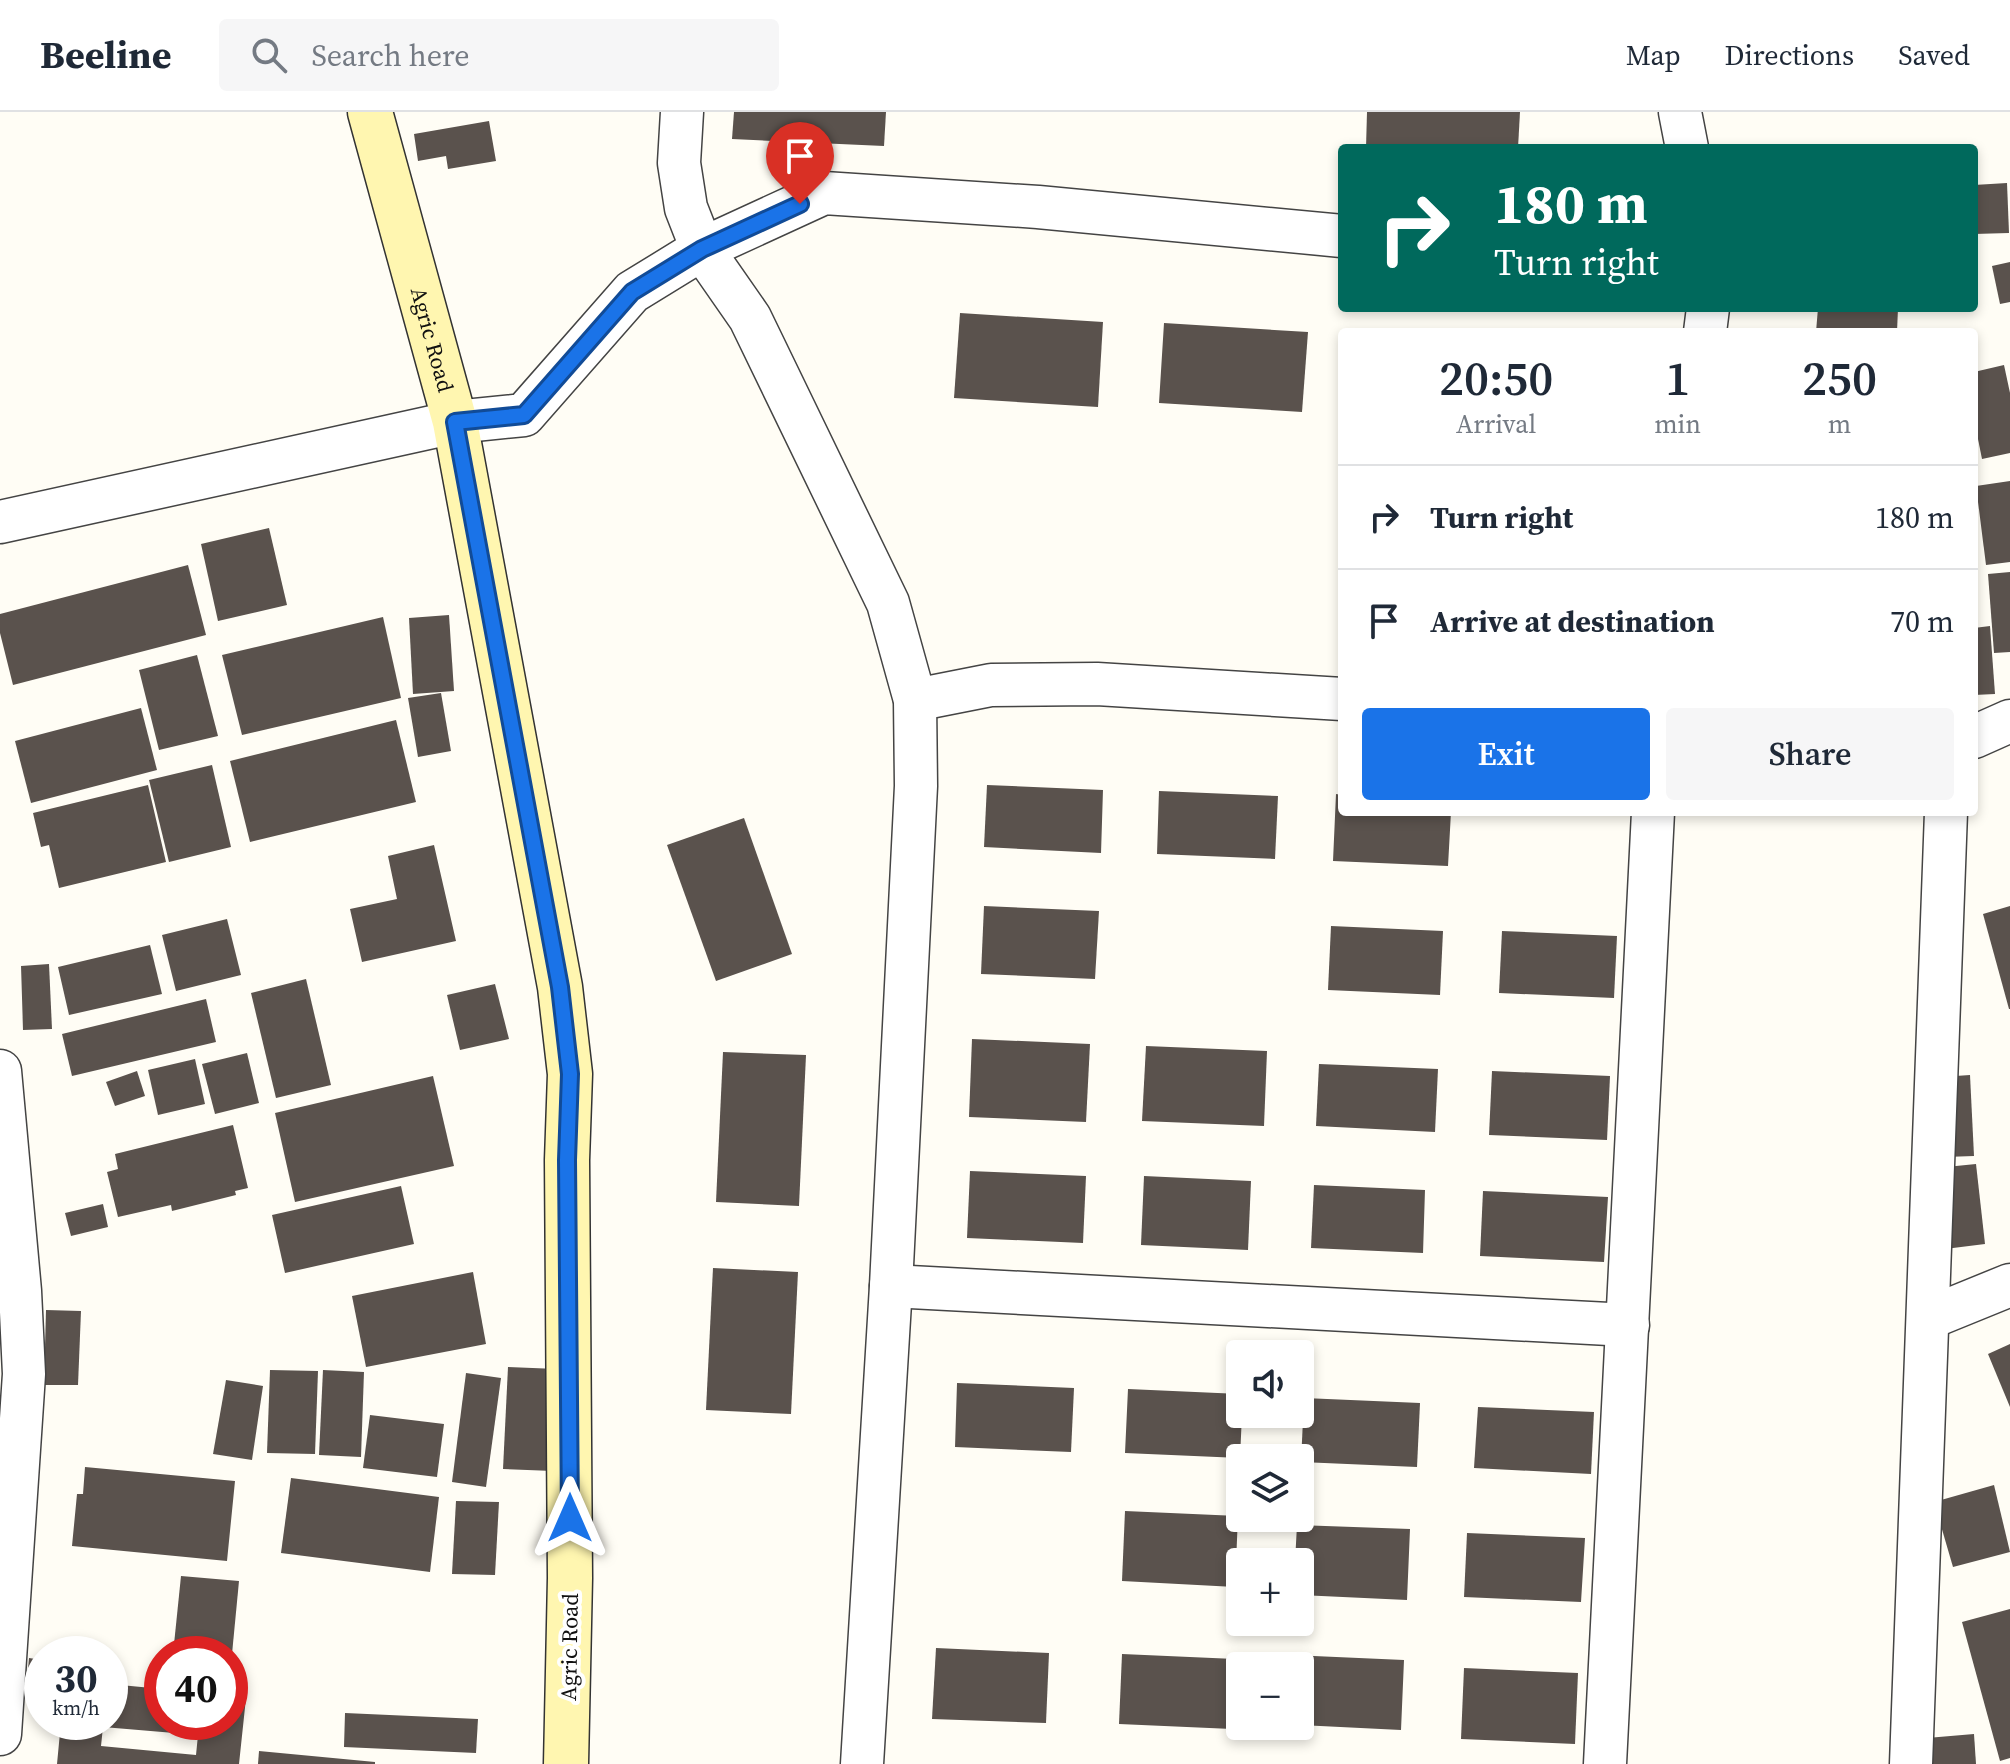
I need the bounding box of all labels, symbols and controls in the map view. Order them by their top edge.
search box [219,19,779,91]
text: Beeline [40,29,171,81]
icon: search [247,33,291,77]
text: Search here [311,35,470,76]
text: Map [1626,36,1681,74]
text: Directions [1725,36,1854,74]
text: Saved [1898,36,1970,74]
pin [766,122,834,204]
icon: arrive [778,134,822,178]
text: 180 m [1494,165,1648,242]
icon: right [1362,176,1466,280]
text: Turn right [1494,238,1659,287]
street label: Agric Road [404,284,461,396]
text: 20:50 [1439,345,1553,411]
text: 1 [1665,345,1690,411]
text: 250 [1802,345,1877,411]
text: Arrival [1456,406,1536,442]
text: min [1654,406,1701,442]
text: m [1828,406,1851,442]
icon: right [1362,495,1406,539]
text: Turn right [1430,497,1573,538]
text: 180 m [1875,497,1954,538]
icon: arrive [1362,599,1406,643]
text: Arrive at destination [1430,601,1715,642]
text: 70 m [1890,601,1954,642]
button: Exit [1362,708,1650,800]
button: Share [1666,708,1954,800]
map controls [1226,1340,1314,1740]
button: sound [1226,1340,1314,1428]
button: layers [1226,1444,1314,1532]
position arrow [528,1476,612,1560]
button: + [1226,1548,1314,1636]
street label: Agric Road [553,1592,585,1701]
speed limit sign: 40 [144,1636,248,1740]
text: 30 [54,1651,98,1705]
button: − [1226,1652,1314,1740]
text: km/h [52,1694,100,1722]

